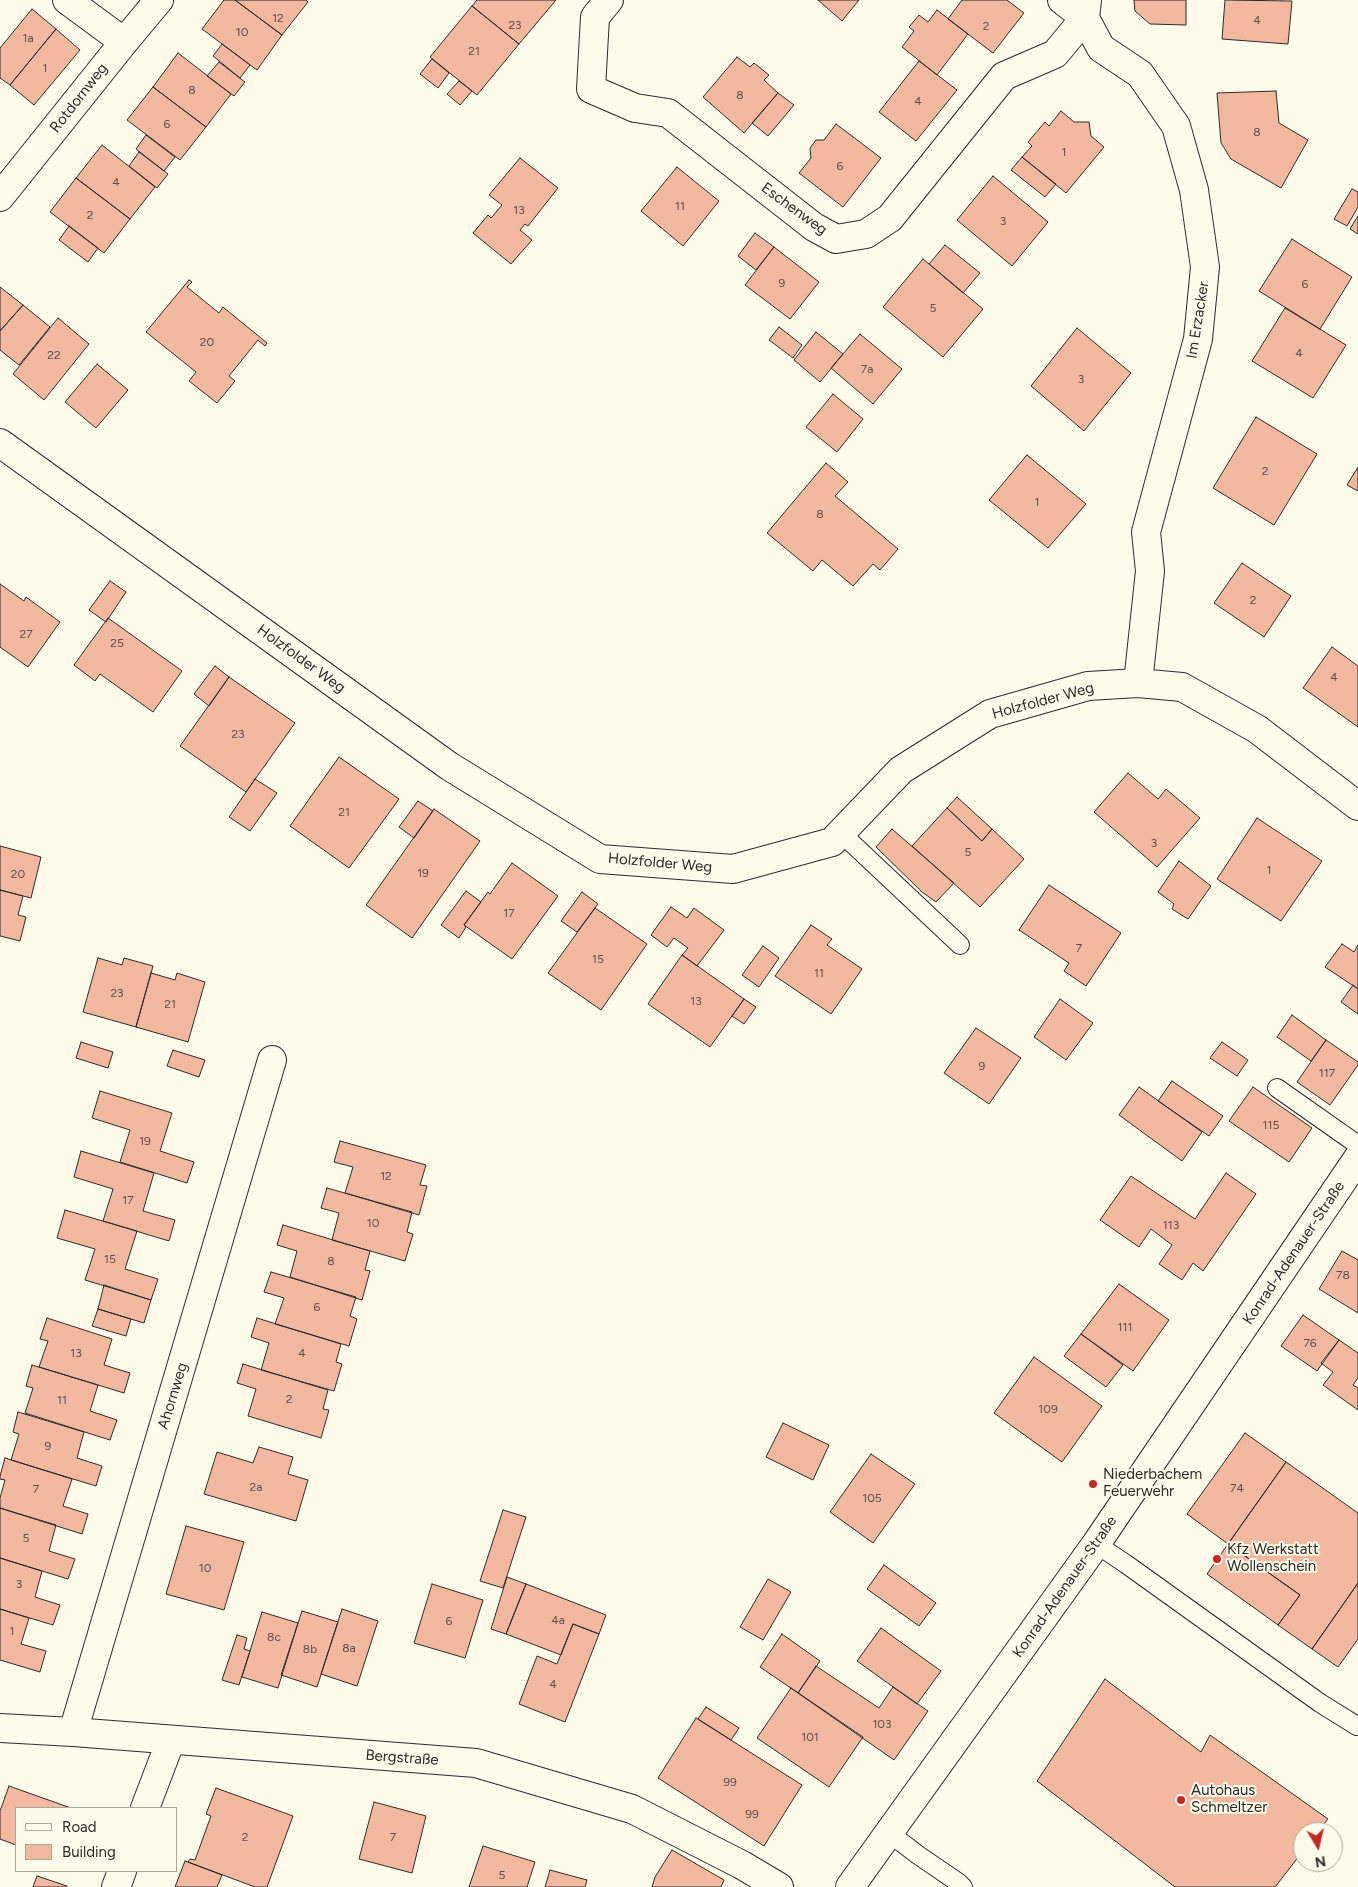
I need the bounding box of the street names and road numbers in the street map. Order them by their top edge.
street label: Rotdornweg [46,60,112,136]
street label: Eschenweg [757,179,831,239]
street label: Im Erzacker [1183,280,1213,360]
street label: Holzfolder Weg [253,621,349,697]
street label: Holzfolder Weg [990,679,1096,723]
street label: Holzfolder Weg [607,849,713,877]
street label: Konrad-Adenauer-Straße [1239,1178,1349,1328]
street label: Ahornweg [154,1360,192,1432]
street label: Konrad-Adenauer-Straße [1009,1513,1121,1661]
street label: Bergstraße [365,1746,439,1770]

